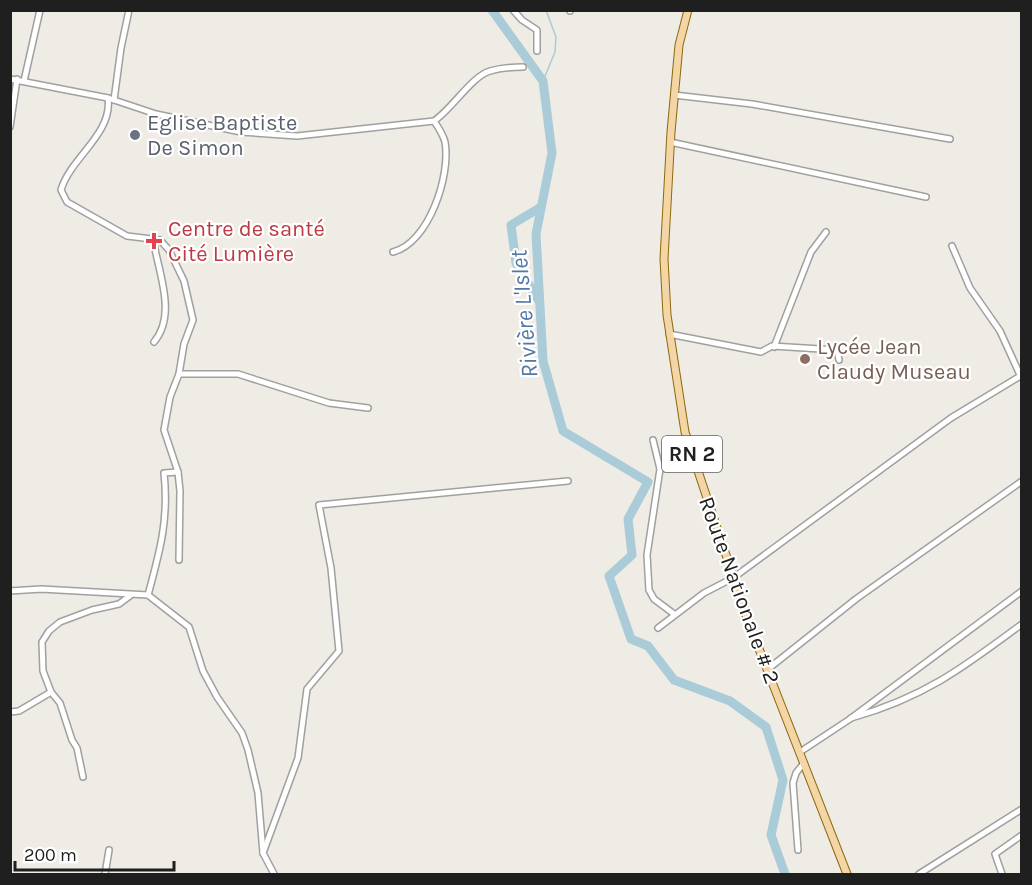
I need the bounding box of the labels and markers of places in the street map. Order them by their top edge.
place label: Eglise Baptiste De Simon [147,110,297,161]
marker: Eglise Baptiste De Simon [128,128,142,142]
place label: Centre de santé Cité Lumière [168,216,325,267]
marker: Centre de santé Cité Lumière [145,232,163,250]
place label: Lycée Jean Claudy Museau [817,334,971,385]
marker: Lycée Jean Claudy Museau [798,352,812,366]

